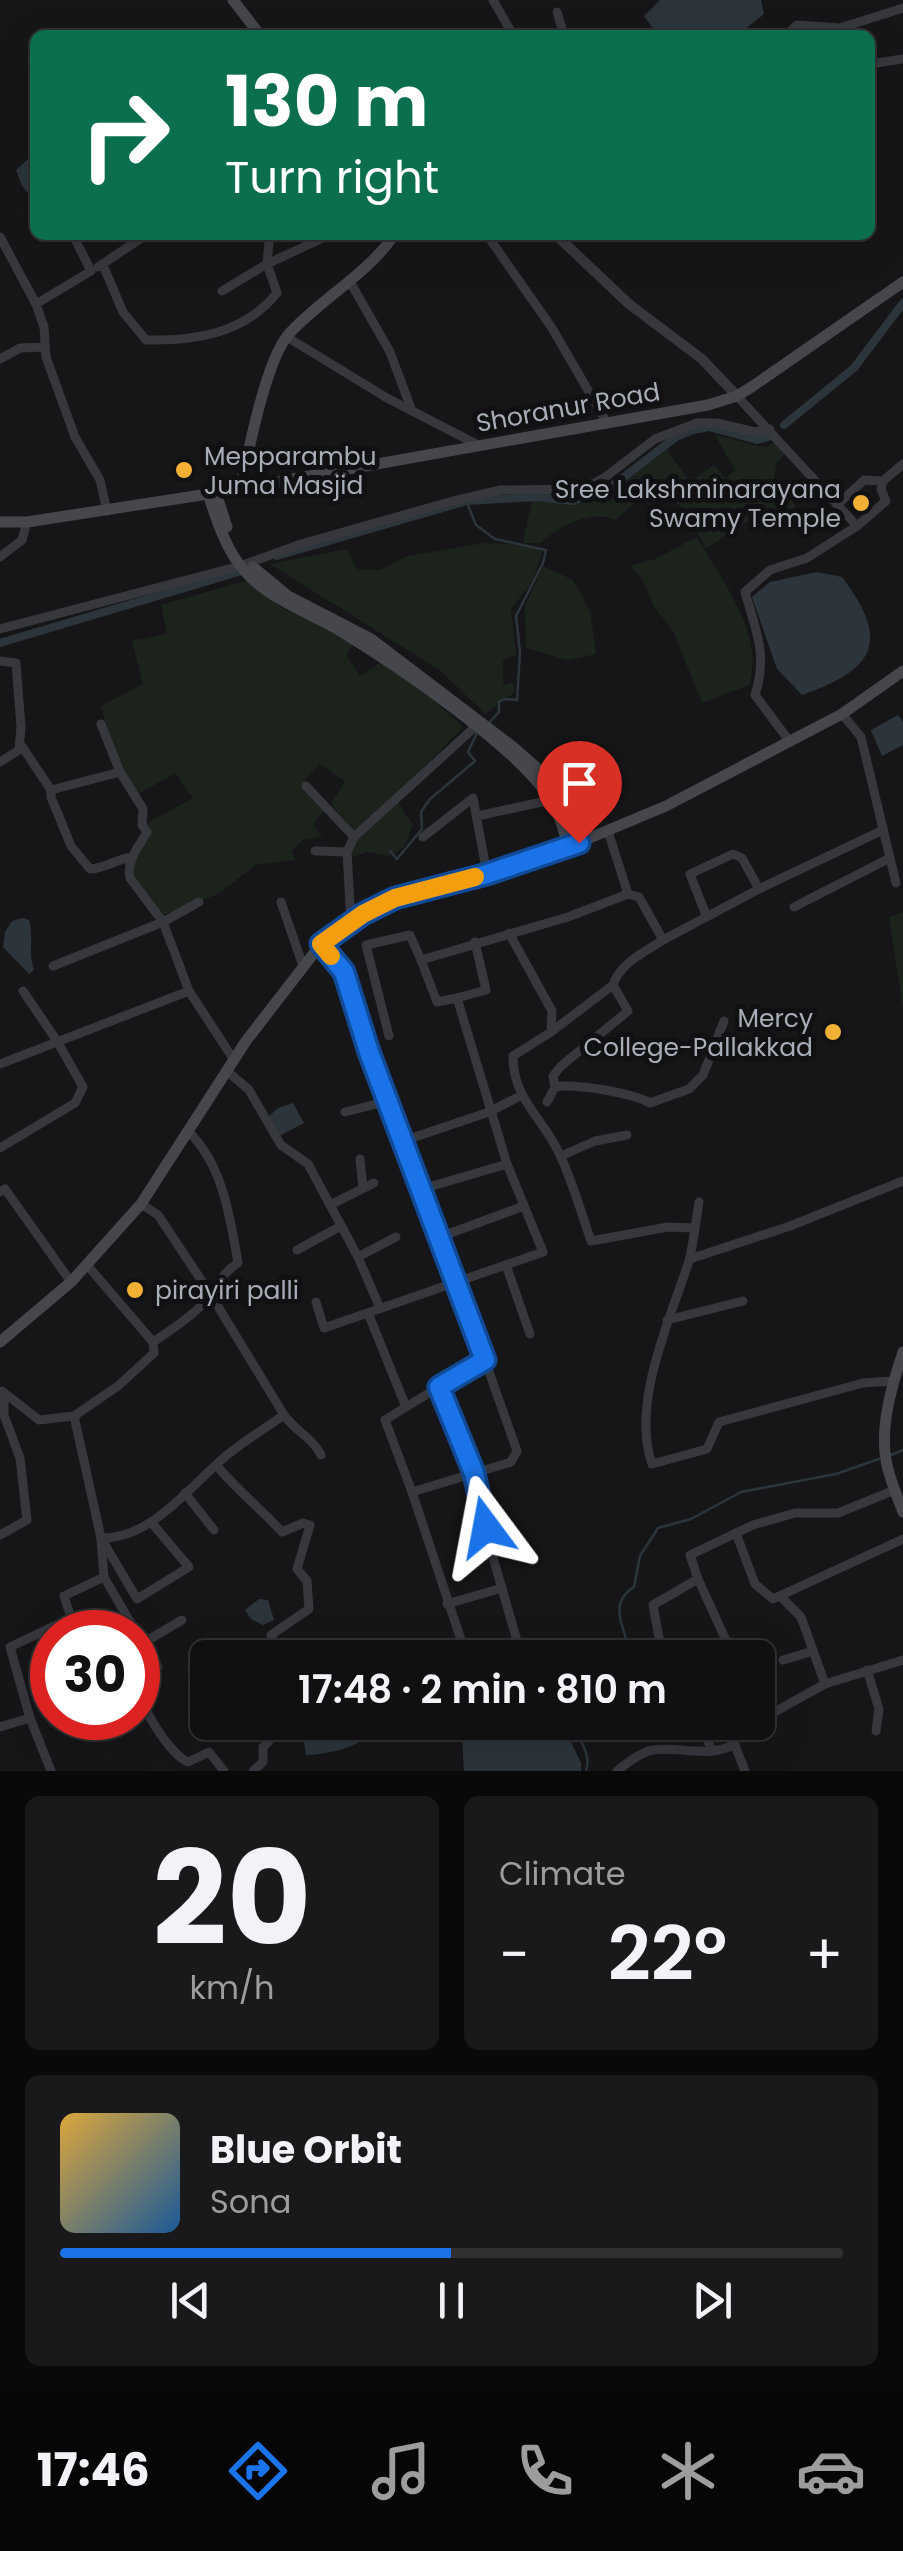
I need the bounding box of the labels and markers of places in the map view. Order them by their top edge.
place label: Mepparambu Juma Masjid [204,439,377,503]
marker: Mepparambu Juma Masjid [173,459,195,481]
place label: Sree Lakshminarayana Swamy Temple [555,472,841,536]
marker: Sree Lakshminarayana Swamy Temple [850,492,872,514]
pin [537,741,622,844]
place label: Mercy College-Pallakkad [584,1001,813,1065]
marker: Mercy College-Pallakkad [822,1021,844,1043]
place label: pirayiri palli [155,1273,299,1308]
marker: pirayiri palli [124,1279,146,1301]

